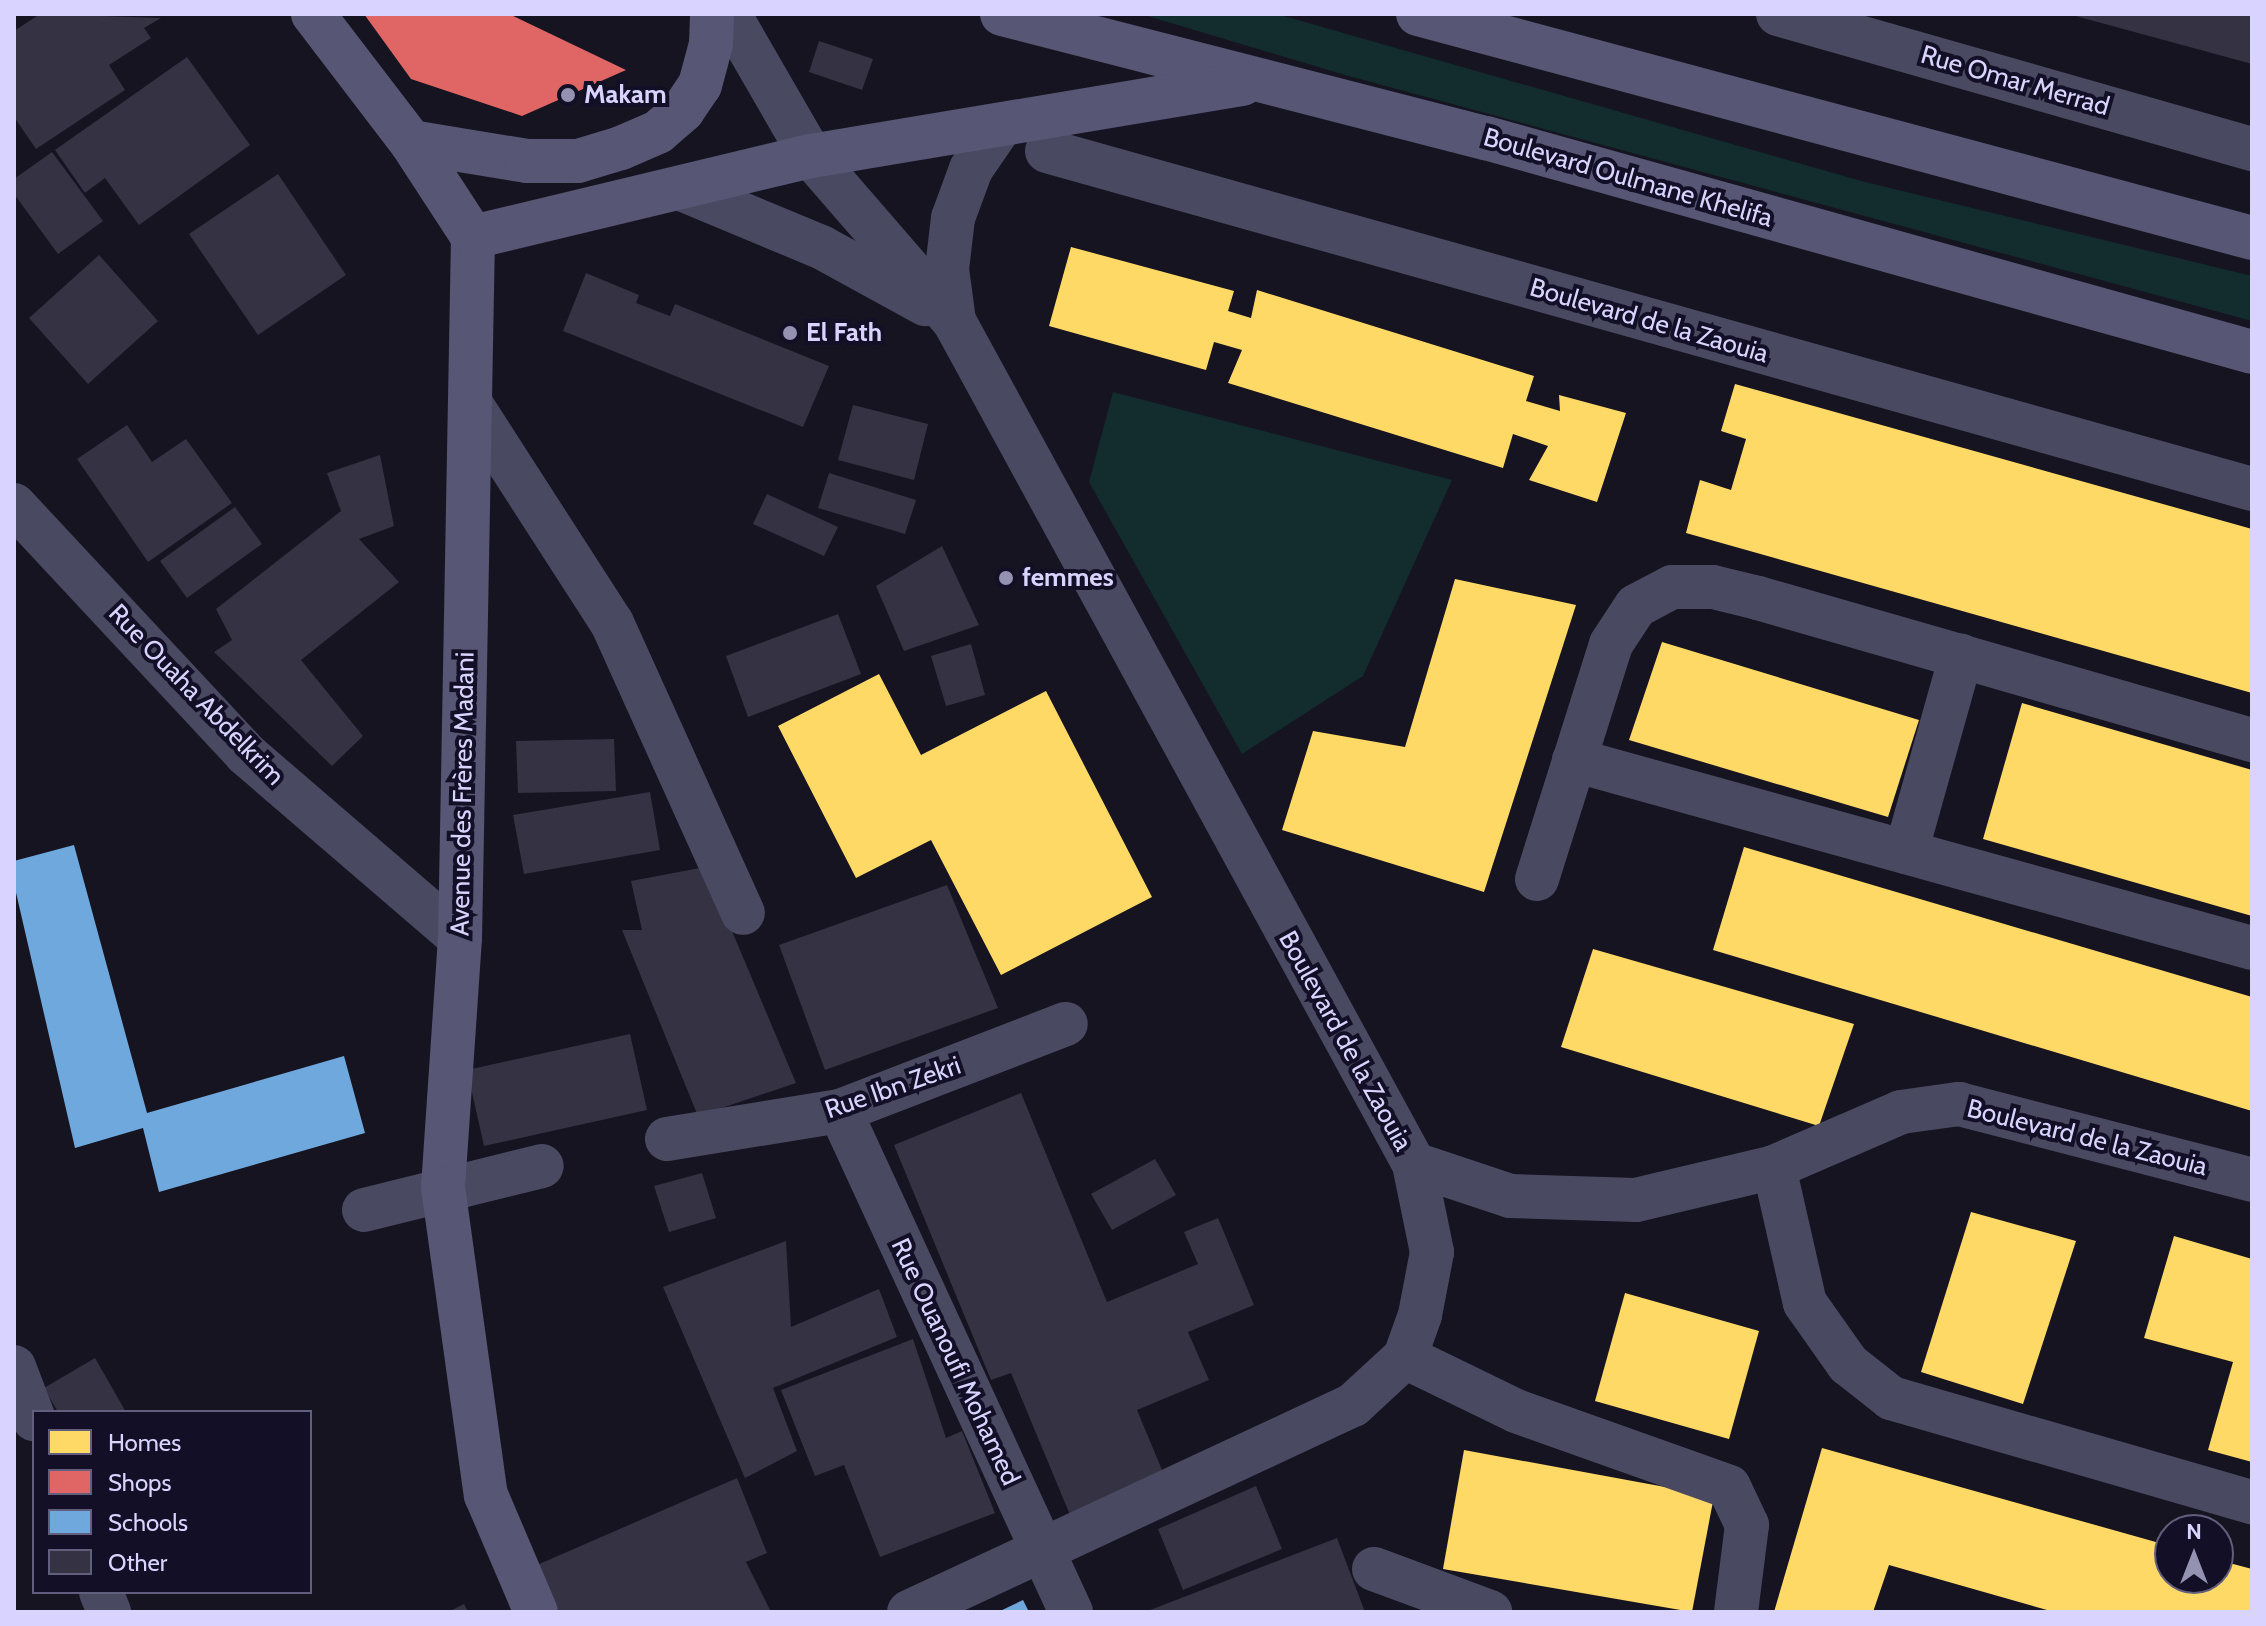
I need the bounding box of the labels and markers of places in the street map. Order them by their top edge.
place label: Makam [584,79,666,111]
marker: Makam [559,86,577,104]
place label: El Fath [806,317,882,349]
marker: El Fath [781,324,799,342]
place label: femmes [1022,562,1114,594]
marker: femmes [997,569,1015,587]

